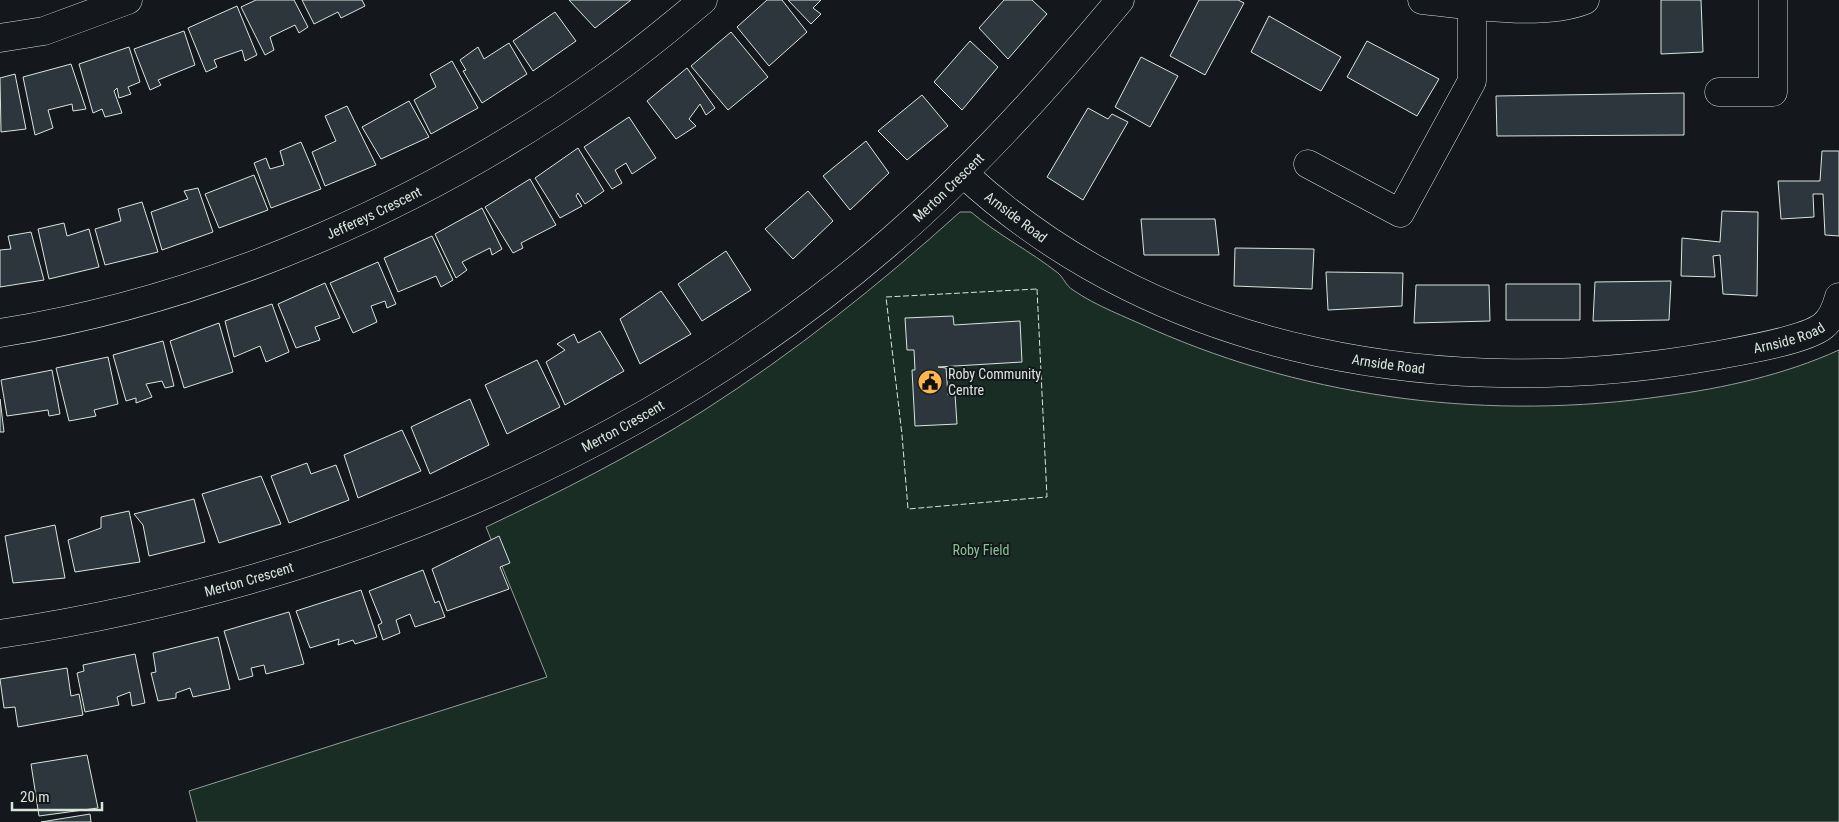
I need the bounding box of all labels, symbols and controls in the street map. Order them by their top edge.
street label: Merton Crescent [910,150,987,225]
street label: Jeffereys Crescent [324,183,424,242]
street label: Arnside Road [982,188,1050,246]
street label: Arnside Road [1752,319,1828,356]
street label: Arnside Road [1351,351,1426,377]
place label: Roby Community Centre [948,366,1041,398]
public building icon: Roby Community Centre [917,369,943,395]
street label: Merton Crescent [579,397,667,455]
park label: Roby Field [953,542,1010,558]
street label: Merton Crescent [203,559,295,600]
scale bar [12,780,102,812]
text: 20 m [20,788,50,806]

